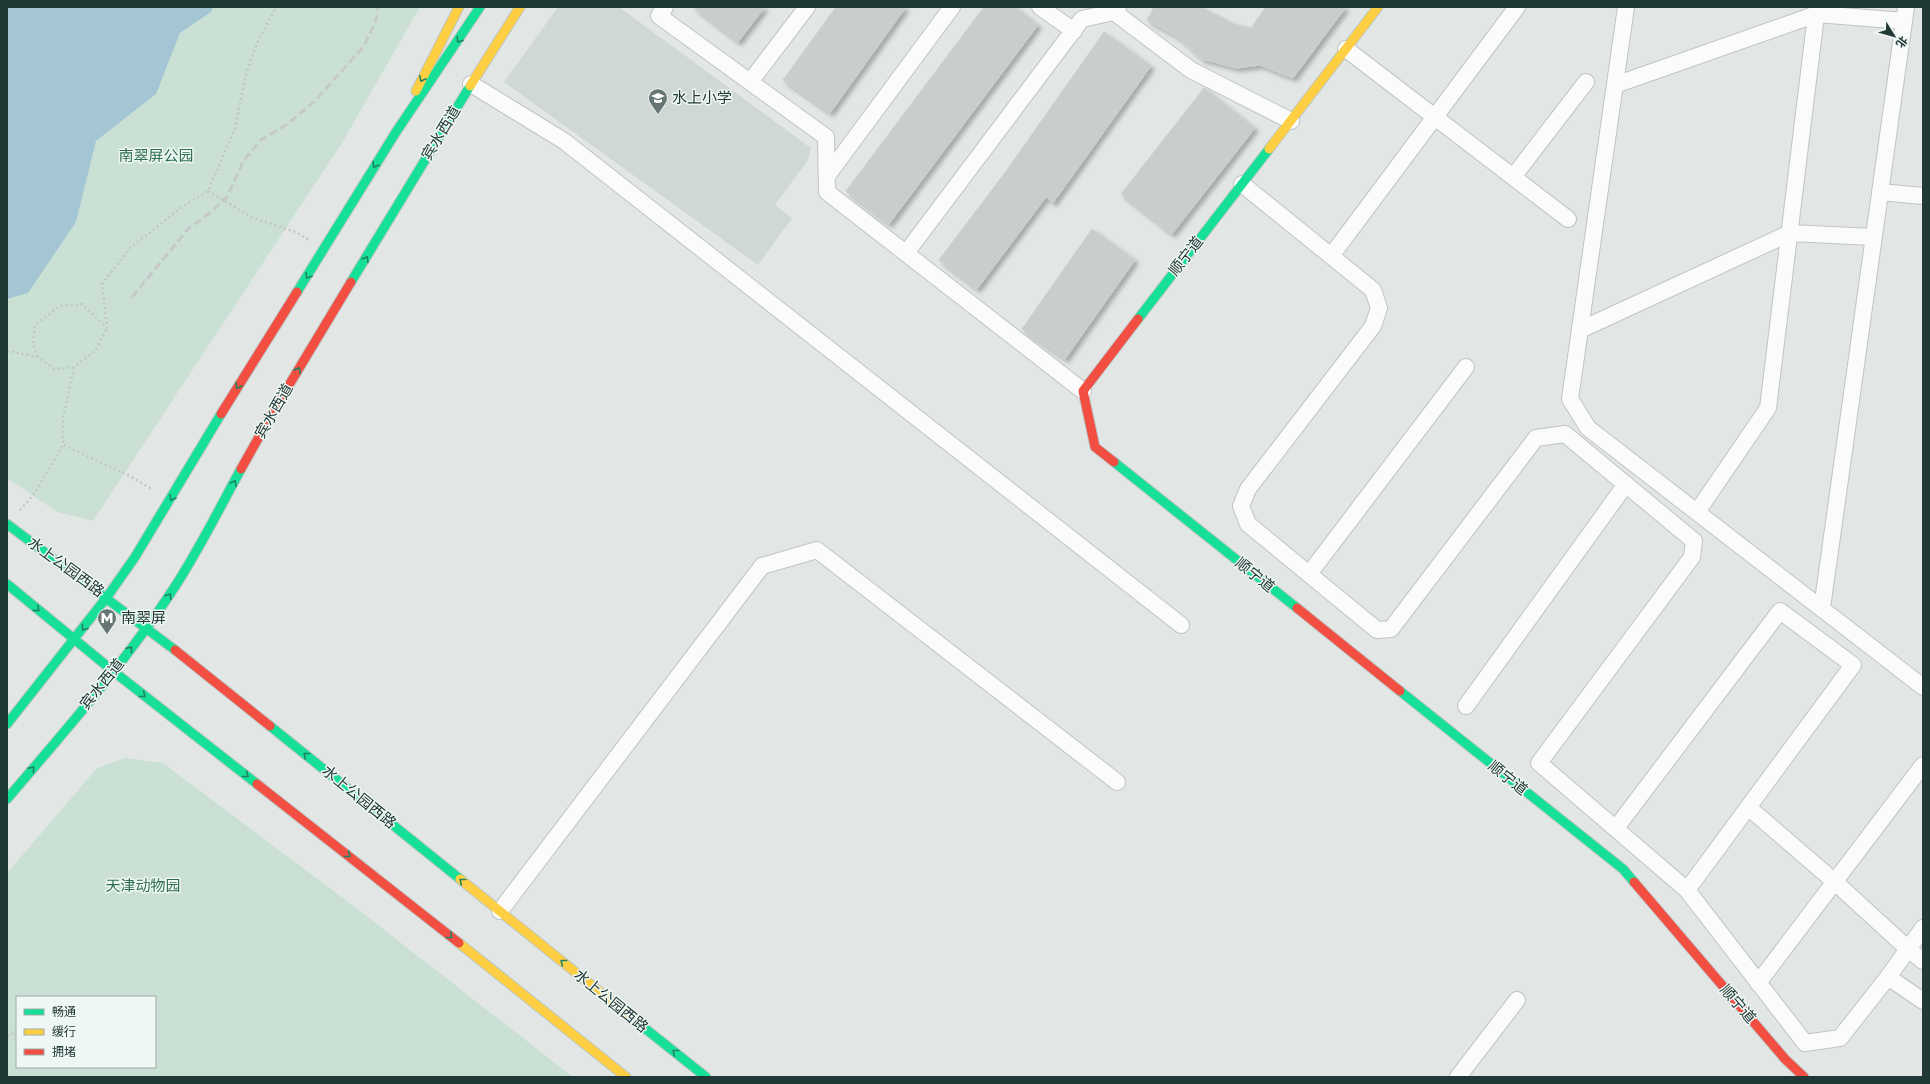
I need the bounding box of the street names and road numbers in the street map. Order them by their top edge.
street label: 宾水西道 [418,103,464,163]
street label: 顺宁道 [1165,233,1207,279]
street label: 宾水西道 [251,381,297,441]
street label: 水上公园西路 [24,533,108,601]
street label: 顺宁道 [1232,554,1278,596]
street label: 宾水西道 [76,655,128,713]
street label: 顺宁道 [1485,757,1531,799]
street label: 水上公园西路 [318,762,400,832]
street label: 水上公园西路 [570,966,652,1036]
street label: 顺宁道 [1716,981,1760,1027]

